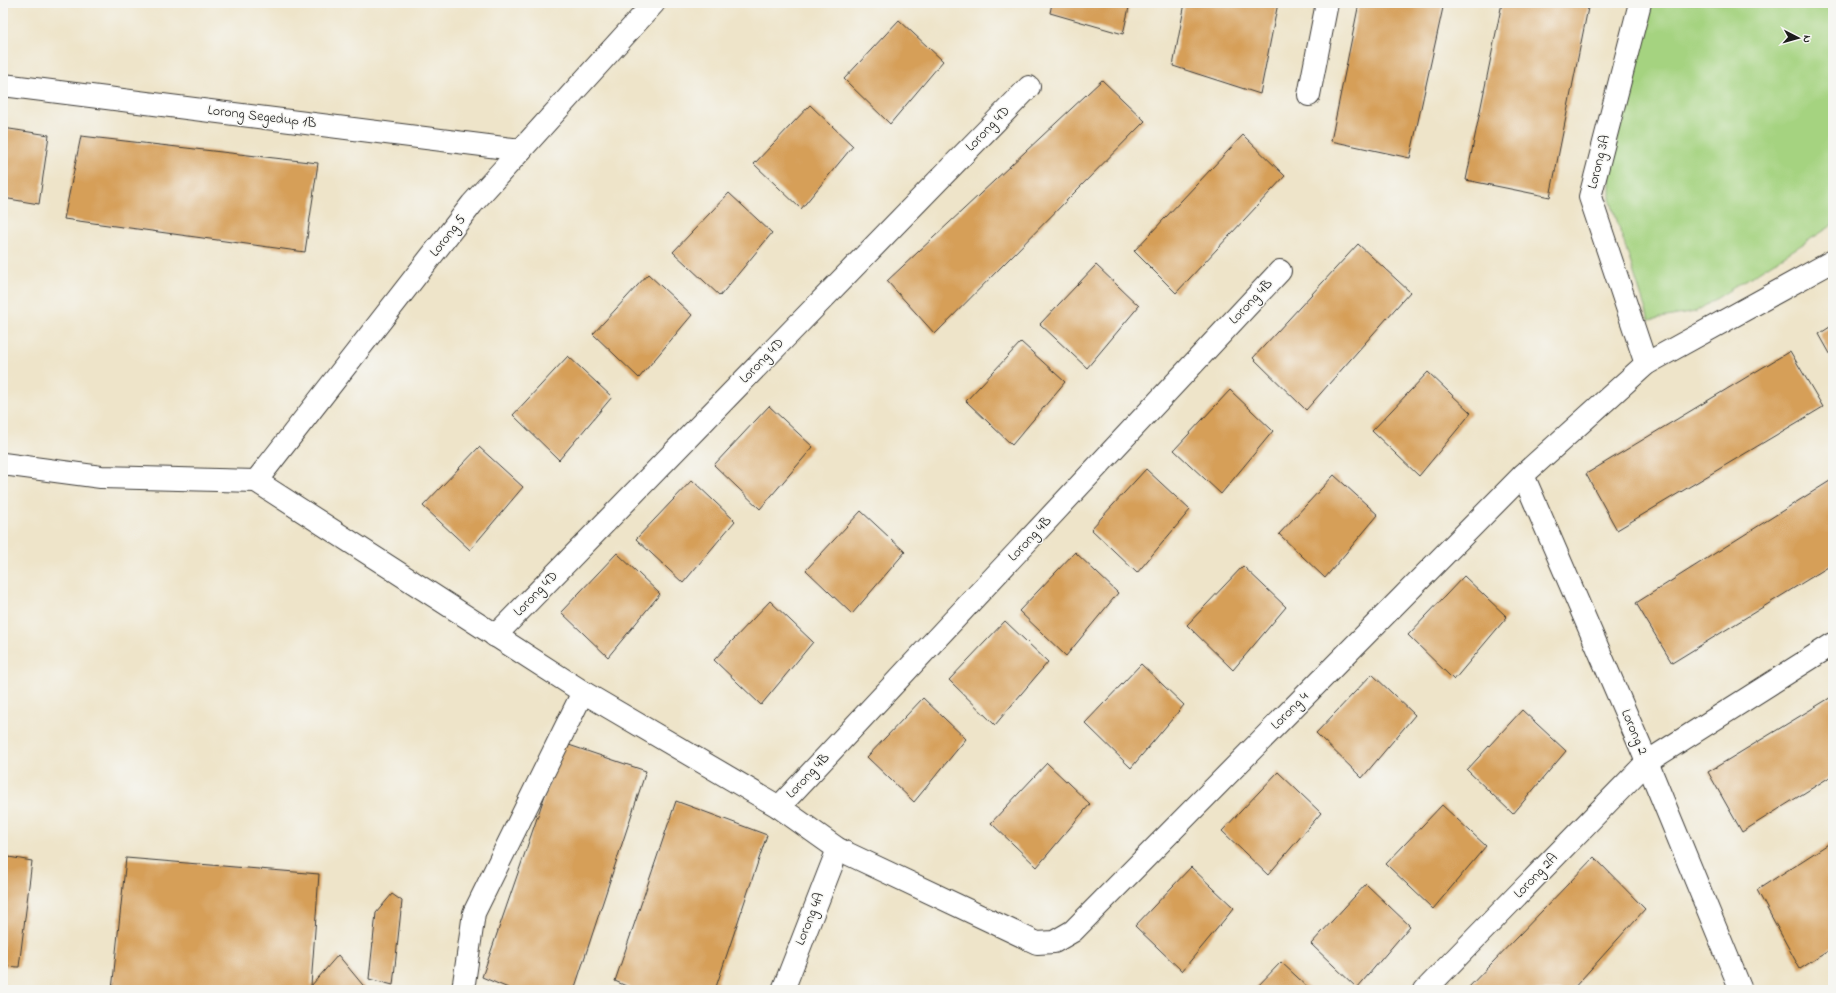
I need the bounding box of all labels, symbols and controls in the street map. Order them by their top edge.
north arrow [1778,18,1818,58]
text: N [1799,34,1815,43]
street label: Lorong Segedup 1B [206,100,318,135]
street label: Lorong 4D [961,101,1016,157]
street label: Lorong 3A [1582,133,1617,192]
street label: Lorong 5 [425,210,472,262]
street label: Lorong 4B [1224,274,1279,330]
street label: Lorong 4D [735,333,790,389]
street label: Lorong 4B [1003,511,1058,567]
street label: Lorong 4D [509,566,564,622]
street label: Lorong 4 [1266,687,1315,736]
street label: Lorong 2 [1614,706,1653,758]
street label: Lorong 4B [781,748,836,804]
street label: Lorong 2A [1509,848,1564,904]
street label: Lorong 4A [790,889,831,949]

